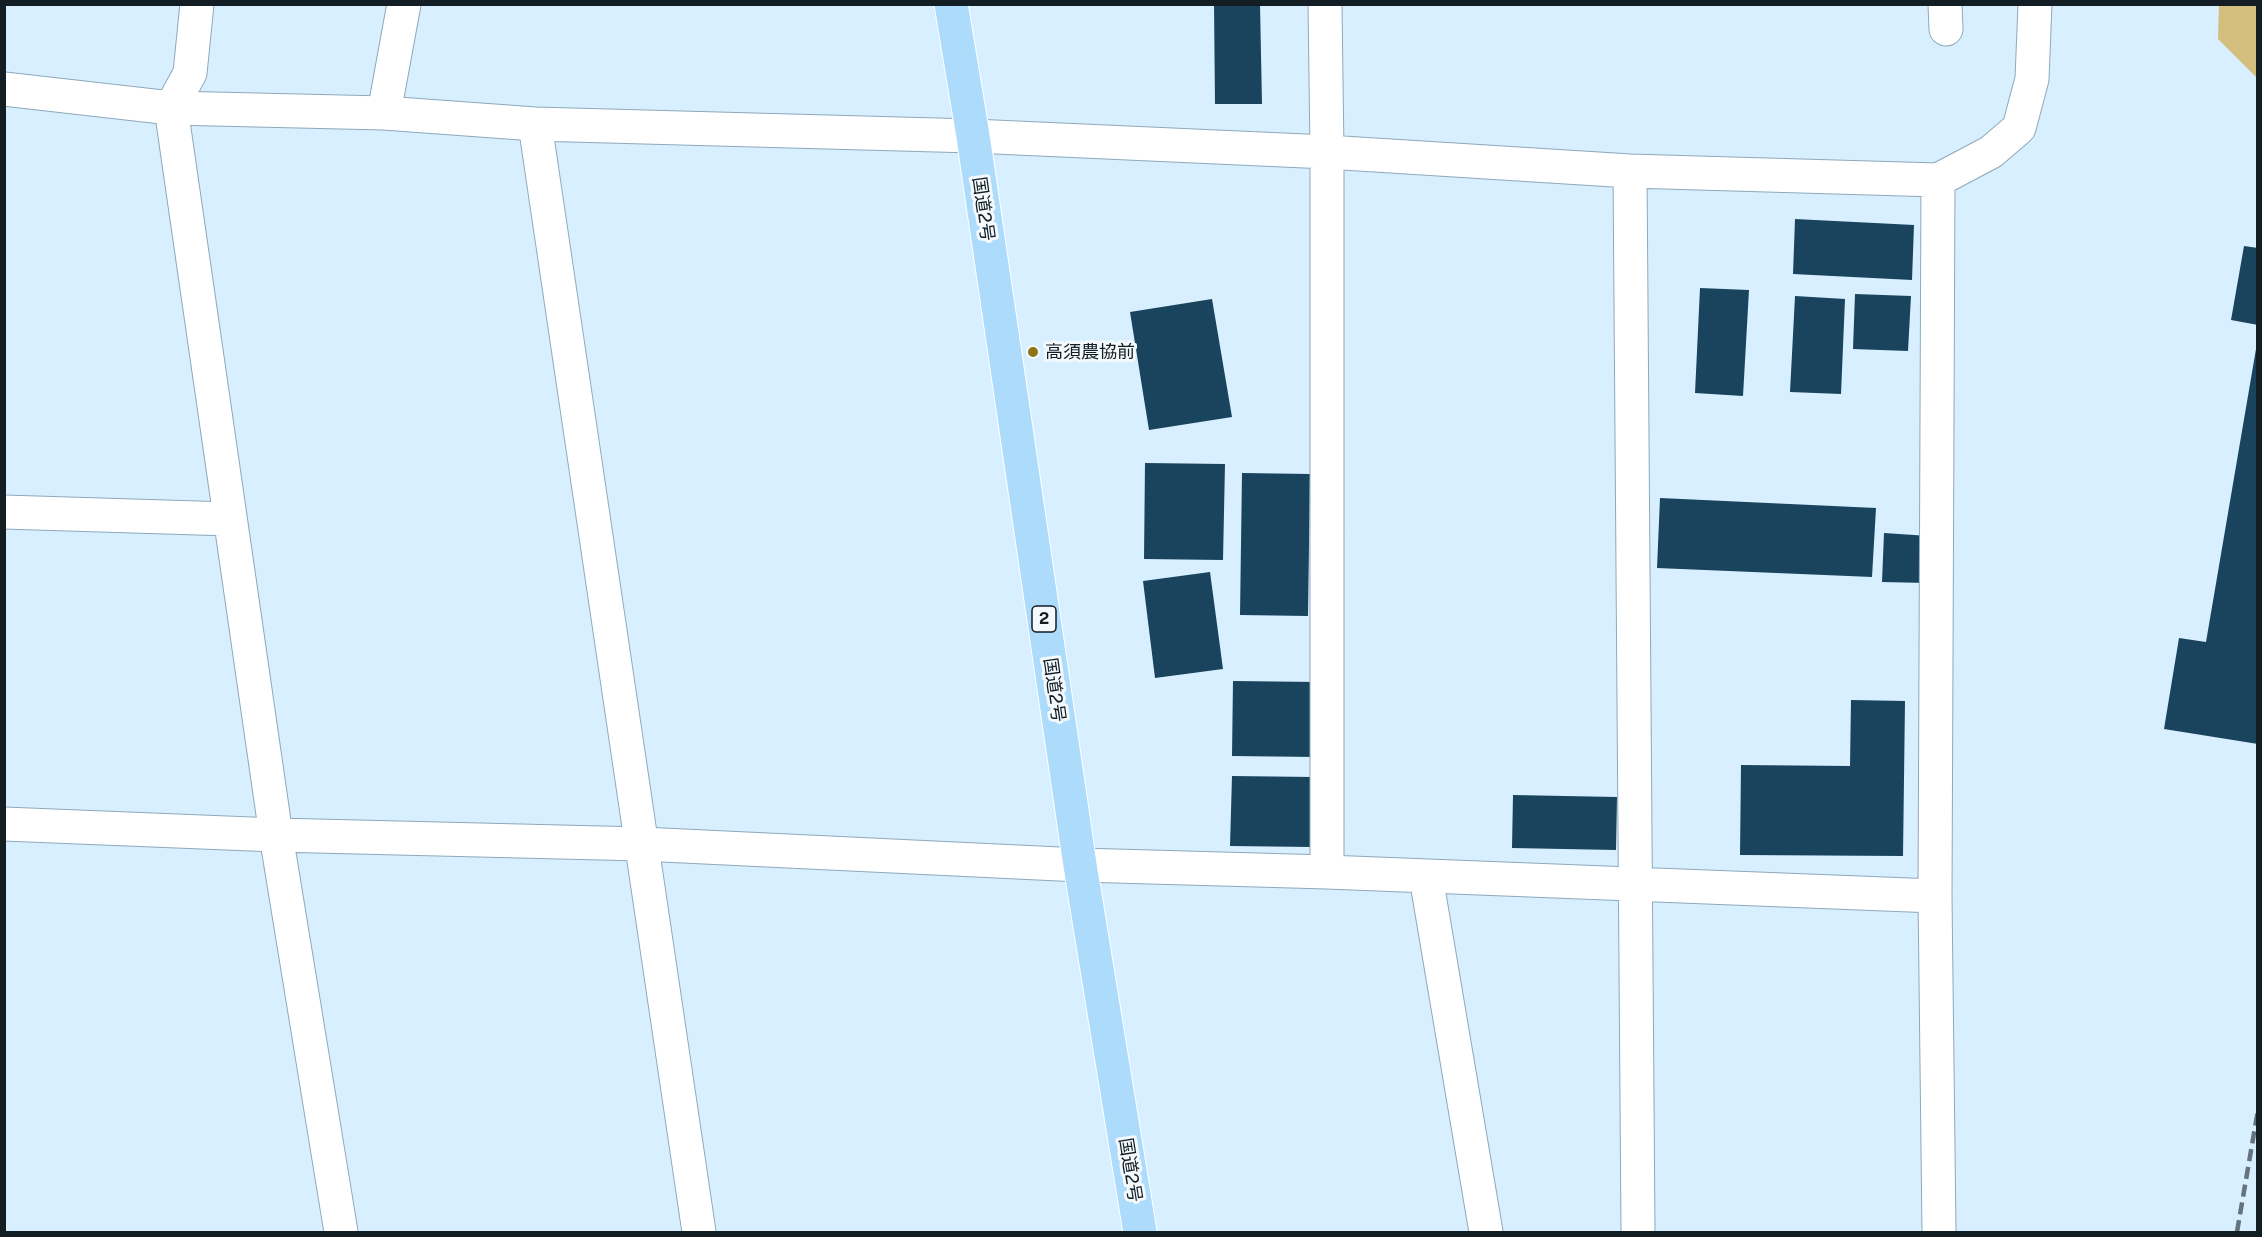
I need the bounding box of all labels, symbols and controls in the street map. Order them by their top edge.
street label: 国道2号 [968,175,998,243]
place label: 高須農協前 [1045,341,1135,363]
marker: 高須農協前 [1026,345,1040,359]
road number: 2 [1032,606,1056,632]
street label: 国道2号 [1039,656,1069,724]
street label: 国道2号 [1114,1136,1146,1204]

